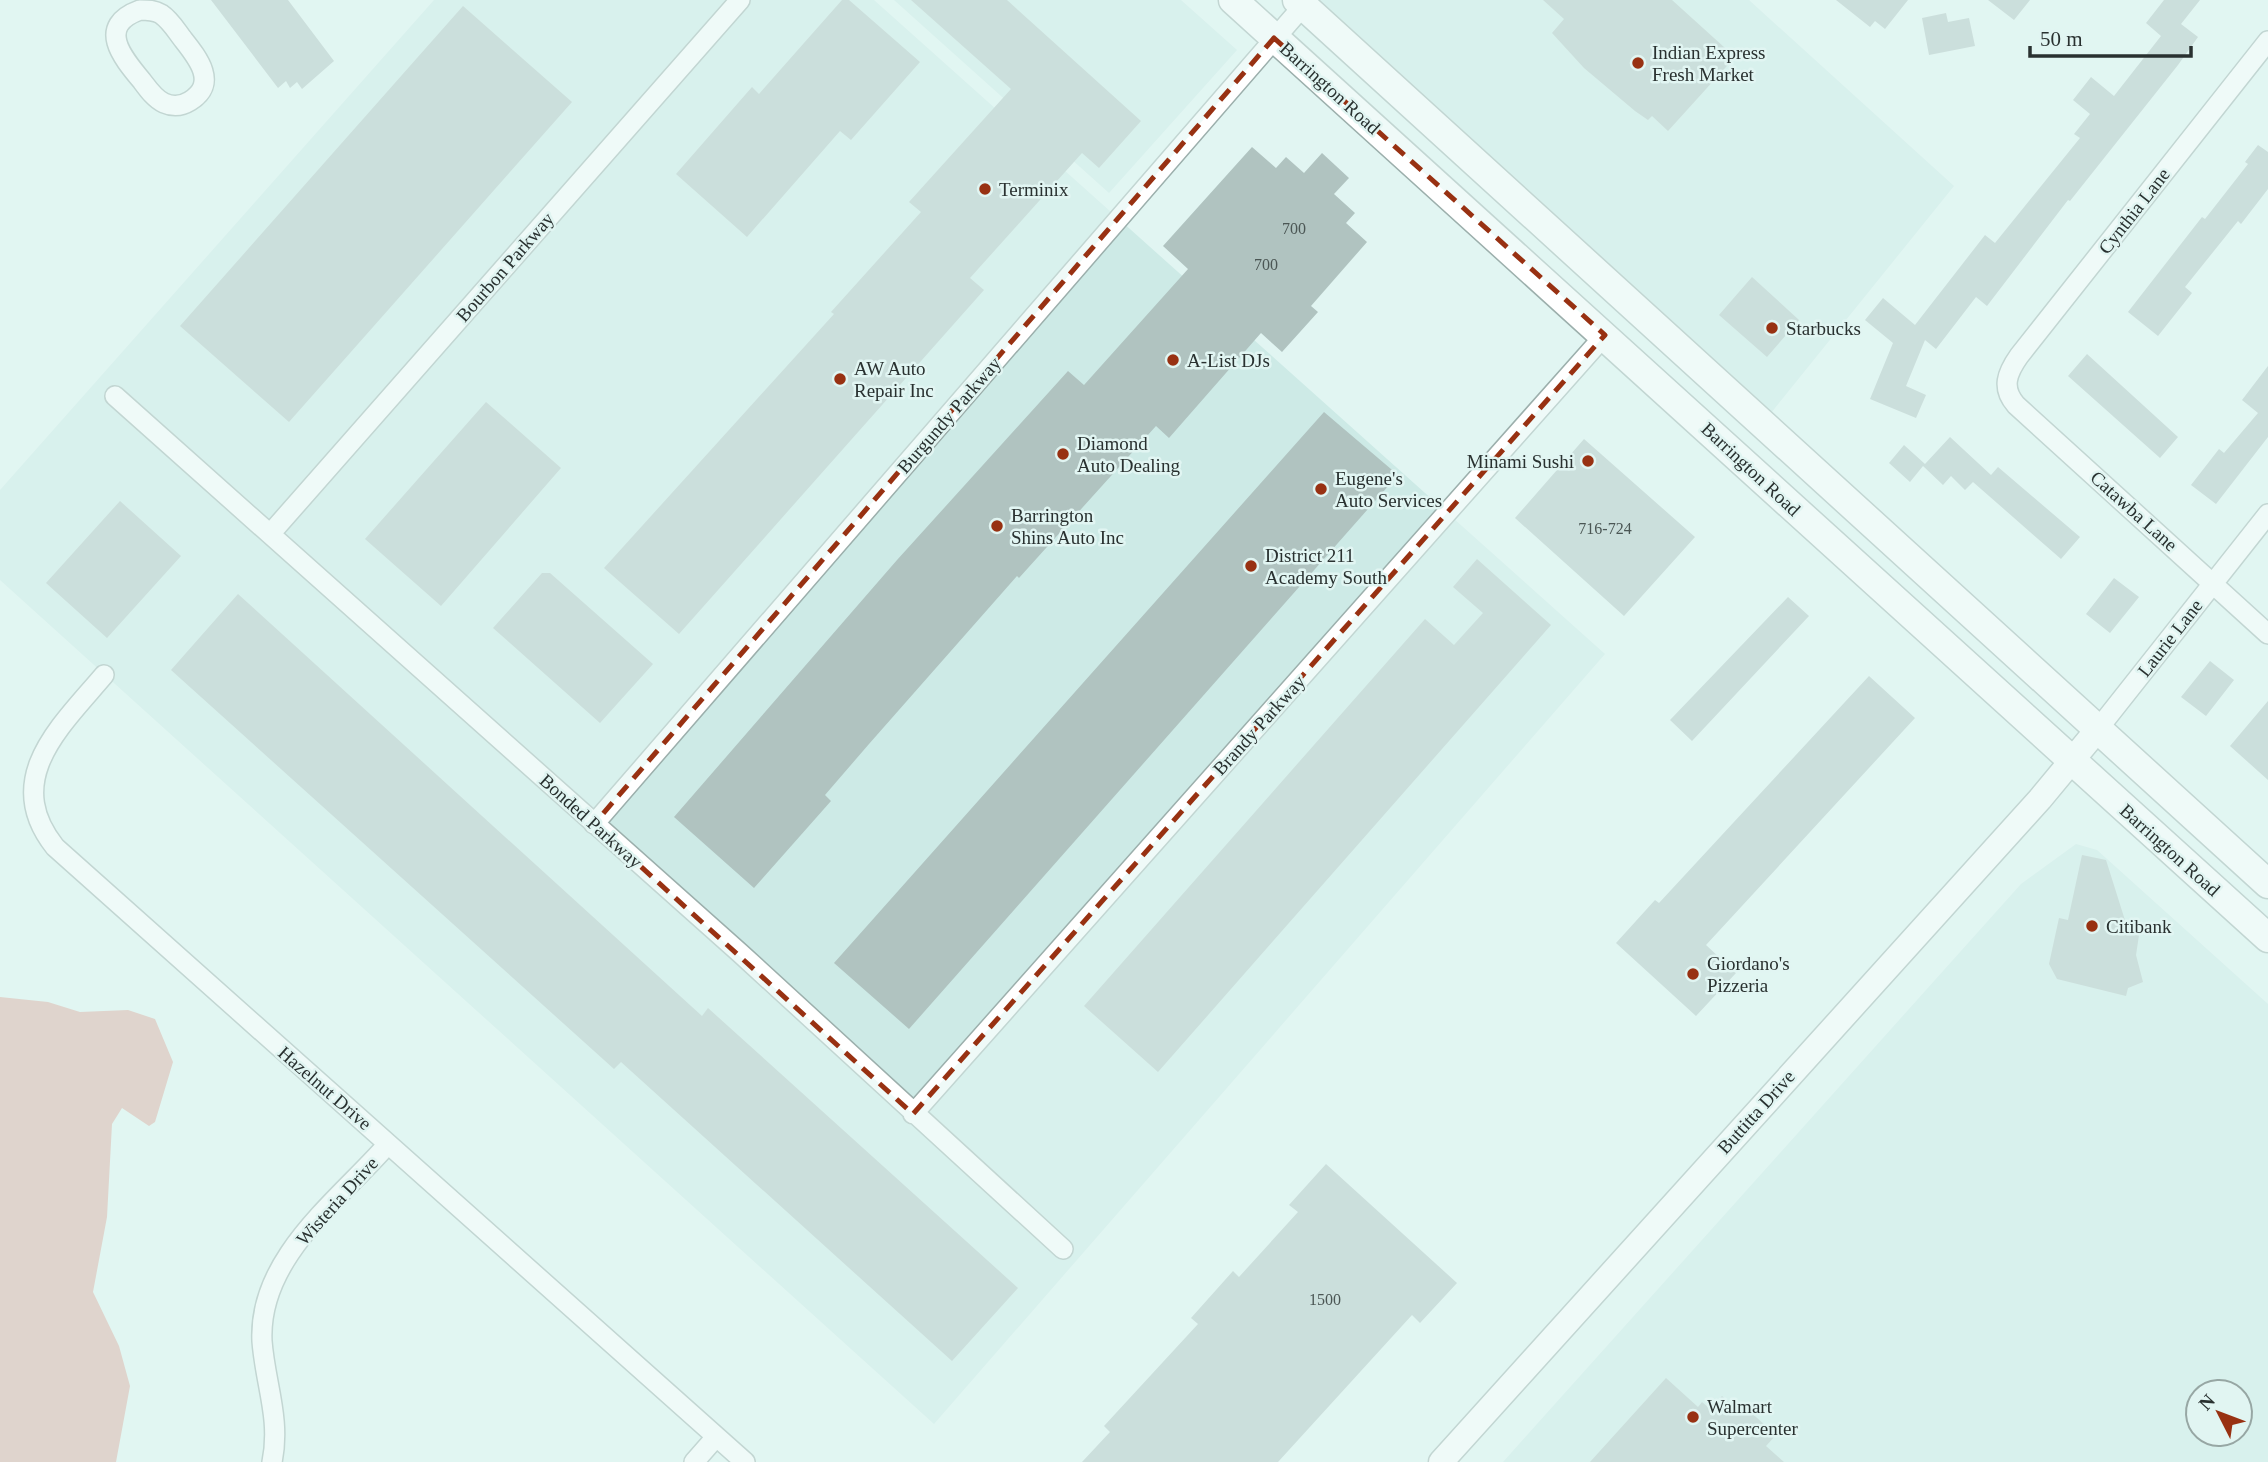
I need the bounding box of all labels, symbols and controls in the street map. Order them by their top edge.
scale bar [2030,14,2191,58]
text: 50 m [2040,27,2083,51]
street label: Barrington Road [1276,38,1385,139]
place label: Indian Express Fresh Market [1652,42,1765,85]
marker: Indian Express Fresh Market [1630,55,1646,71]
street label: Cynthia Lane [2094,164,2174,258]
place label: Terminix [999,179,1069,200]
marker: Terminix [977,181,993,197]
street label: Bourbon Parkway [452,208,558,326]
house number: 700 [1282,220,1306,237]
house number: 700 [1254,256,1278,273]
place label: Starbucks [1786,318,1861,339]
marker: Starbucks [1764,320,1780,336]
place label: A-List DJs [1187,350,1270,371]
street label: Burgundy Parkway [893,352,1005,477]
marker: A-List DJs [1165,352,1181,368]
place label: AW Auto Repair Inc [854,358,934,401]
marker: AW Auto Repair Inc [832,371,848,387]
street label: Barrington Road [1697,418,1805,520]
place label: Diamond Auto Dealing [1077,433,1180,476]
marker: Diamond Auto Dealing [1055,446,1071,462]
place label: Minami Sushi [1467,451,1574,472]
marker: Minami Sushi [1580,453,1596,469]
street label: Catawba Lane [2086,467,2182,555]
place label: Eugene's Auto Services [1335,468,1442,511]
marker: Eugene's Auto Services [1313,481,1329,497]
place label: Barrington Shins Auto Inc [1011,505,1124,548]
marker: Barrington Shins Auto Inc [989,518,1005,534]
house number: 716-724 [1578,520,1632,537]
place label: District 211 Academy South [1265,545,1387,588]
marker: District 211 Academy South [1243,558,1259,574]
street label: Laurie Lane [2133,595,2207,681]
street label: Brandy Parkway [1209,670,1310,779]
street label: Bonded Parkway [536,770,647,873]
street label: Barrington Road [2116,800,2225,901]
place label: Citibank [2106,916,2172,937]
marker: Citibank [2084,918,2100,934]
place label: Giordano's Pizzeria [1707,953,1790,996]
marker: Giordano's Pizzeria [1685,966,1701,982]
street label: Hazelnut Drive [274,1042,376,1134]
street label: Buttitta Drive [1713,1066,1799,1158]
street label: Wisteria Drive [292,1153,382,1249]
house number: 1500 [1309,1291,1341,1308]
north arrow [2184,1378,2254,1448]
text: N [2194,1390,2219,1414]
place label: Walmart Supercenter [1707,1396,1798,1439]
marker: Walmart Supercenter [1685,1409,1701,1425]

